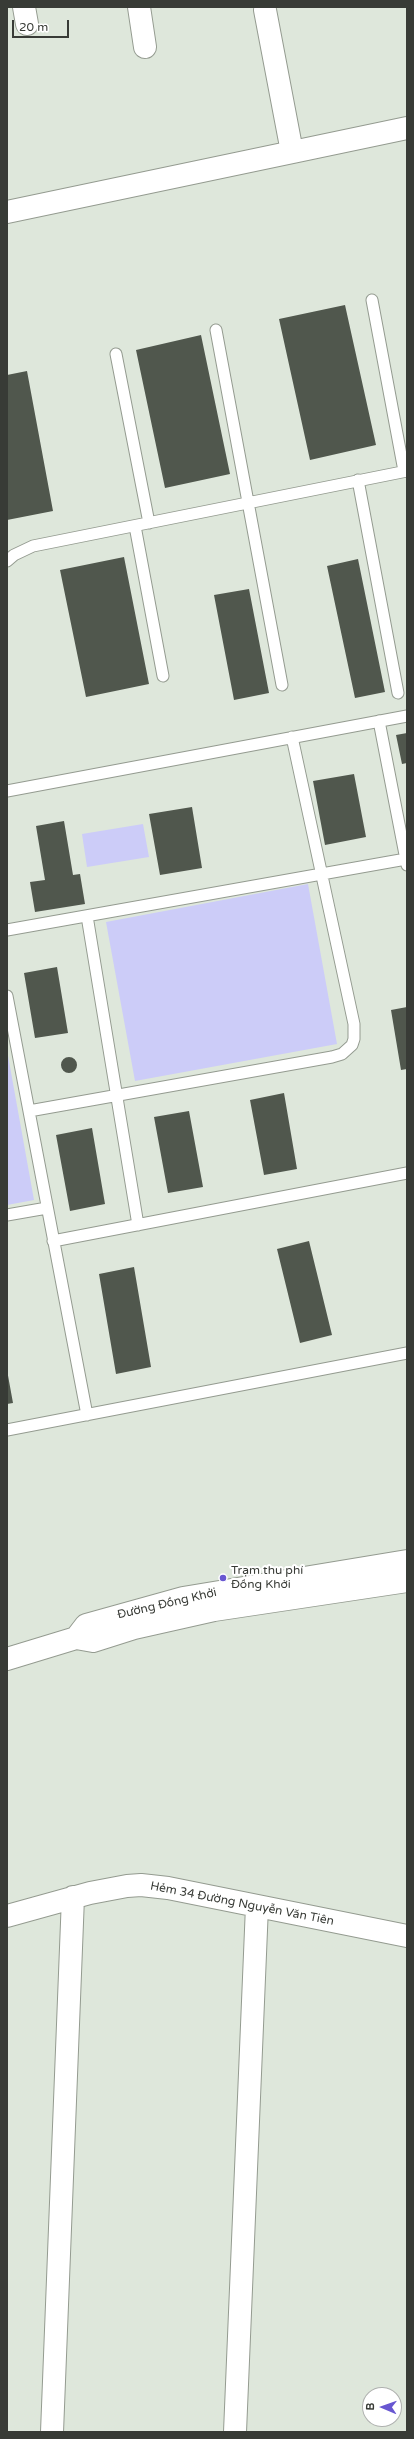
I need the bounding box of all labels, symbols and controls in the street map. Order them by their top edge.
scale bar [14,12,71,38]
text: 20 m [19,20,48,34]
place label: Trạm thu phí Đồng Khởi [231,1564,303,1592]
marker: Trạm thu phí Đồng Khởi [218,1573,228,1583]
street label: Đường Đồng Khởi [116,1586,218,1622]
street label: Hẻm 34 Đường Nguyễn Văn Tiên [149,1879,335,1929]
north arrow [362,2387,402,2427]
text: B [364,2403,377,2411]

